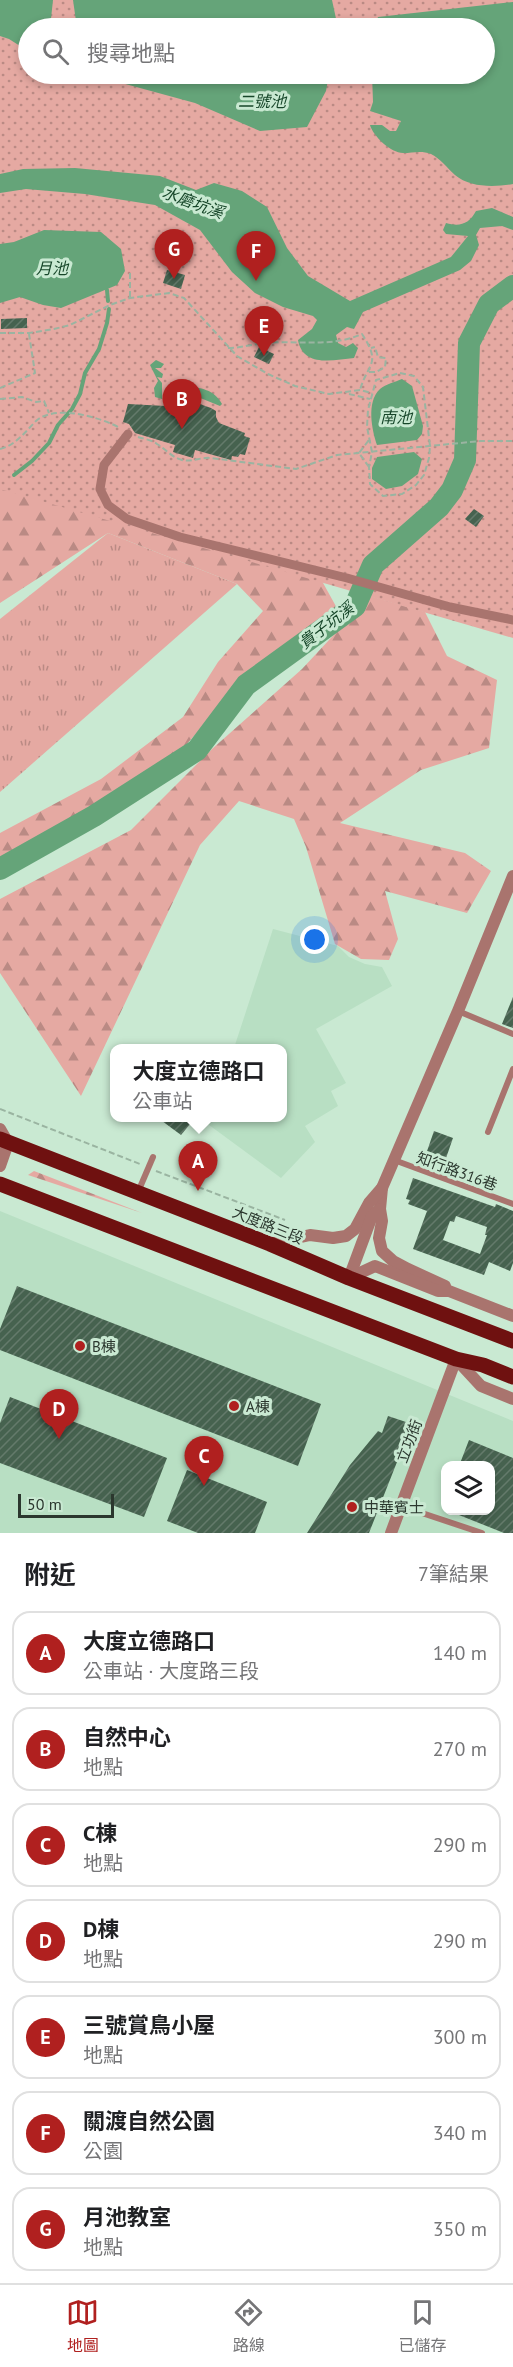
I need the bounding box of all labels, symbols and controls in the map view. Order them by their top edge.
search box [18,18,495,84]
icon: search [39,35,72,68]
text: 搜尋地點 [87,39,175,67]
water label: 二號池 [238,91,288,111]
water label: 水磨坑溪 [160,182,228,223]
pin: G [154,230,194,279]
pin: F [236,232,276,281]
water label: 月池 [36,258,70,278]
pin: E [244,306,284,356]
pin: B [162,380,201,429]
water label: 南池 [380,407,414,427]
water label: 貴子坑溪 [295,596,359,653]
your location [300,925,329,954]
popup [110,1044,287,1122]
text: 大度立德路口 [132,1057,265,1085]
text: 公車站 [132,1088,192,1114]
pin: A [178,1142,218,1191]
street label: 知行路316巷 [414,1148,500,1194]
street label: 大度路三段 [230,1202,306,1248]
place label: B棟 [92,1337,116,1356]
marker: B棟 [73,1339,87,1353]
pin: D [40,1390,78,1439]
place label: A棟 [246,1397,270,1416]
marker: A棟 [227,1399,241,1413]
street label: 立功街 [392,1417,426,1465]
pin: C [184,1436,224,1486]
map controls [441,1461,495,1515]
button: layers [441,1461,495,1515]
scale bar [18,1491,114,1518]
text: 50 m [27,1494,62,1514]
place label: 中華賓士 [364,1498,424,1517]
marker: 中華賓士 [345,1500,359,1514]
text: 附近 [24,1558,76,1591]
text: 7筆結果 [418,1561,489,1587]
text: 大度立德路口 [83,1627,215,1655]
text: A [39,1640,52,1666]
text: 140 m [433,1640,487,1666]
text: 公車站 · 大度路三段 [83,1658,259,1684]
text: 自然中心 [83,1723,171,1751]
text: B [40,1736,51,1762]
text: 270 m [433,1736,487,1762]
text: 地點 [83,1754,123,1780]
text: C棟 [83,1819,117,1847]
text: C [40,1832,51,1858]
text: 290 m [433,1832,487,1858]
text: 地點 [83,1850,123,1876]
text: D棟 [83,1915,119,1943]
text: D [39,1928,52,1954]
text: 290 m [433,1928,487,1954]
text: 地點 [83,1946,123,1972]
text: 三號賞鳥小屋 [83,2011,215,2039]
text: E [40,2024,51,2050]
text: 300 m [433,2024,487,2050]
text: 地點 [83,2042,123,2068]
text: 關渡自然公園 [83,2107,215,2135]
text: F [40,2120,51,2146]
text: 340 m [433,2120,487,2146]
text: 公園 [83,2138,123,2164]
text: 月池教室 [83,2203,171,2231]
text: G [39,2216,52,2242]
text: 350 m [433,2216,487,2242]
text: 地點 [83,2234,123,2260]
tab: 地圖 [66,2296,99,2356]
tab: 路線 [232,2296,265,2356]
tab: 已儲存 [398,2296,446,2356]

